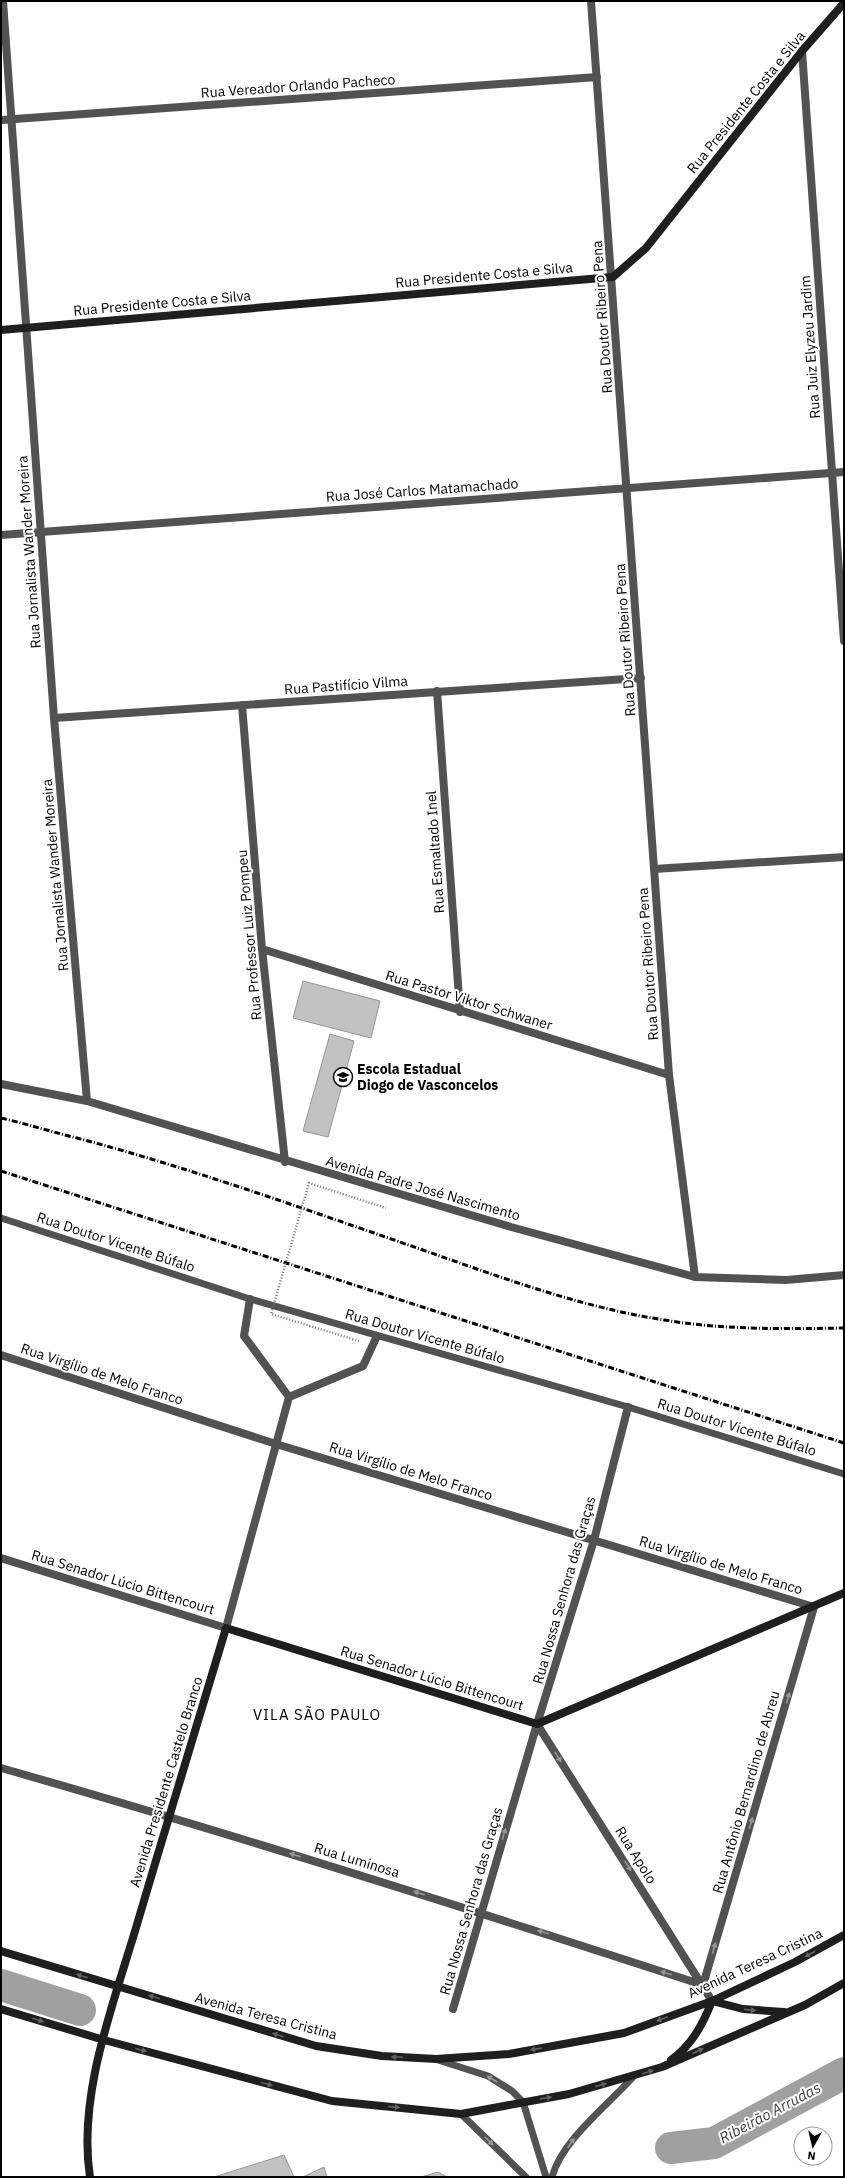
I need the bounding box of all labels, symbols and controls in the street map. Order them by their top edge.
street label: Rua Presidente Costa e Silva [683,27,809,177]
street label: Rua Vereador Orlando Pacheco [200,70,396,102]
street label: Rua Doutor Ribeiro Pena [588,239,616,394]
street label: Rua Presidente Costa e Silva [394,258,574,292]
street label: Rua Juiz Elyzeu Jardim [796,275,824,419]
street label: Rua Presidente Costa e Silva [72,286,252,320]
street label: Rua Jornalista Wander Moreira [13,455,45,649]
street label: Rua José Carlos Matamachado [325,474,519,506]
street label: Rua Doutor Ribeiro Pena [611,562,639,717]
street label: Rua Pastifício Vilma [284,672,409,698]
street label: Rua Jornalista Wander Moreira [38,778,72,972]
street label: Rua Esmaltado Inel [422,790,448,914]
street label: Rua Professor Luiz Pompeu [233,849,265,1021]
street label: Rua Doutor Ribeiro Pena [634,886,662,1041]
street label: Rua Pastor Viktor Schwaner [383,966,555,1034]
place label: Escola Estadual Diogo de Vasconcelos [357,1060,498,1094]
school or university icon: Escola Estadual Diogo de Vasconcelos [332,1066,354,1088]
street label: Avenida Padre José Nascimento [324,1152,523,1224]
street label: Rua Doutor Vicente Búfalo [35,1208,198,1276]
street label: Rua Doutor Vicente Búfalo [343,1305,507,1367]
street label: Rua Virgílio de Melo Franco [18,1339,186,1409]
street label: Rua Doutor Vicente Búfalo [655,1394,819,1460]
street label: Rua Virgílio de Melo Franco [327,1438,495,1504]
street label: Rua Nossa Senhora das Graças [529,1494,600,1686]
street label: Rua Virgílio de Melo Franco [637,1532,805,1598]
street label: Rua Senador Lúcio Bittencourt [29,1546,217,1618]
street label: Rua Senador Lúcio Bittencourt [338,1642,526,1714]
street label: Avenida Presidente Castelo Branco [125,1674,207,1890]
street label: Rua Antônio Bernardino de Abreu [708,1689,784,1895]
one-way arrow [785,1692,791,1704]
district label: VILA SÃO PAULO [253,1705,381,1724]
one-way arrow [554,1751,562,1762]
street label: Rua Nossa Senhora das Graças [436,1805,507,1997]
one-way arrow [748,1816,754,1828]
street label: Rua Apolo [611,1823,661,1887]
one-way arrow [501,1828,507,1840]
street label: Rua Luminosa [312,1838,402,1882]
one-way arrow [288,1852,300,1858]
one-way arrow [624,1861,632,1871]
one-way arrow [412,1890,424,1896]
street label: Avenida Teresa Cristina [685,1924,826,2002]
one-way arrow [536,1929,548,1935]
one-way arrow [711,1941,717,1953]
one-way arrow [804,1950,815,1957]
one-way arrow [660,1970,672,1976]
one-way arrow [75,1972,87,1978]
street label: Avenida Teresa Cristina [193,1988,340,2044]
one-way arrow [147,1994,159,2000]
one-way arrow [744,2007,756,2013]
one-way arrow [656,2016,668,2022]
one-way arrow [33,2017,45,2023]
one-way arrow [272,2032,284,2038]
one-way arrow [530,2046,542,2052]
one-way arrow [136,2047,148,2053]
one-way arrow [692,2048,704,2054]
one-way arrow [390,2054,403,2060]
one-way arrow [642,2068,654,2074]
one-way arrow [486,2076,498,2083]
water label: Ribeirão Arrudas [716,2078,824,2147]
one-way arrow [261,2081,273,2087]
one-way arrow [595,2082,607,2088]
one-way arrow [540,2095,552,2101]
one-way arrow [388,2104,400,2110]
north arrow [793,2126,833,2166]
one-way arrow [484,2136,494,2146]
one-way arrow [567,2138,575,2149]
text: N [807,2148,817,2163]

